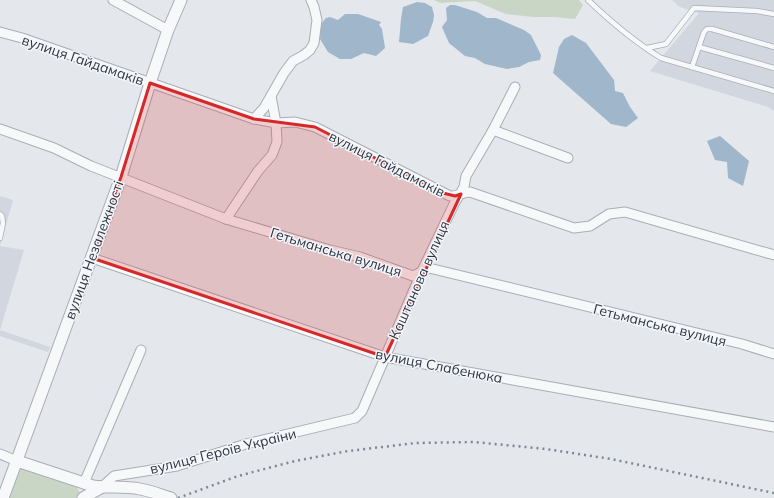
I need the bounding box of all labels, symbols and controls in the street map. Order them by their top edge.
street label: вулиця Гайдамаків [20,31,147,89]
street label: вулиця Гайдамаків [326,127,448,201]
street label: вулиця Незалежності [61,178,127,322]
street label: Каштанова вулиця [385,218,453,342]
street label: Гетьманська вулиця [268,223,404,281]
street label: Гетьманська вулиця [592,300,728,350]
street label: вулиця Слабенюка [374,345,504,387]
street label: вулиця Героїв України [148,424,298,478]

